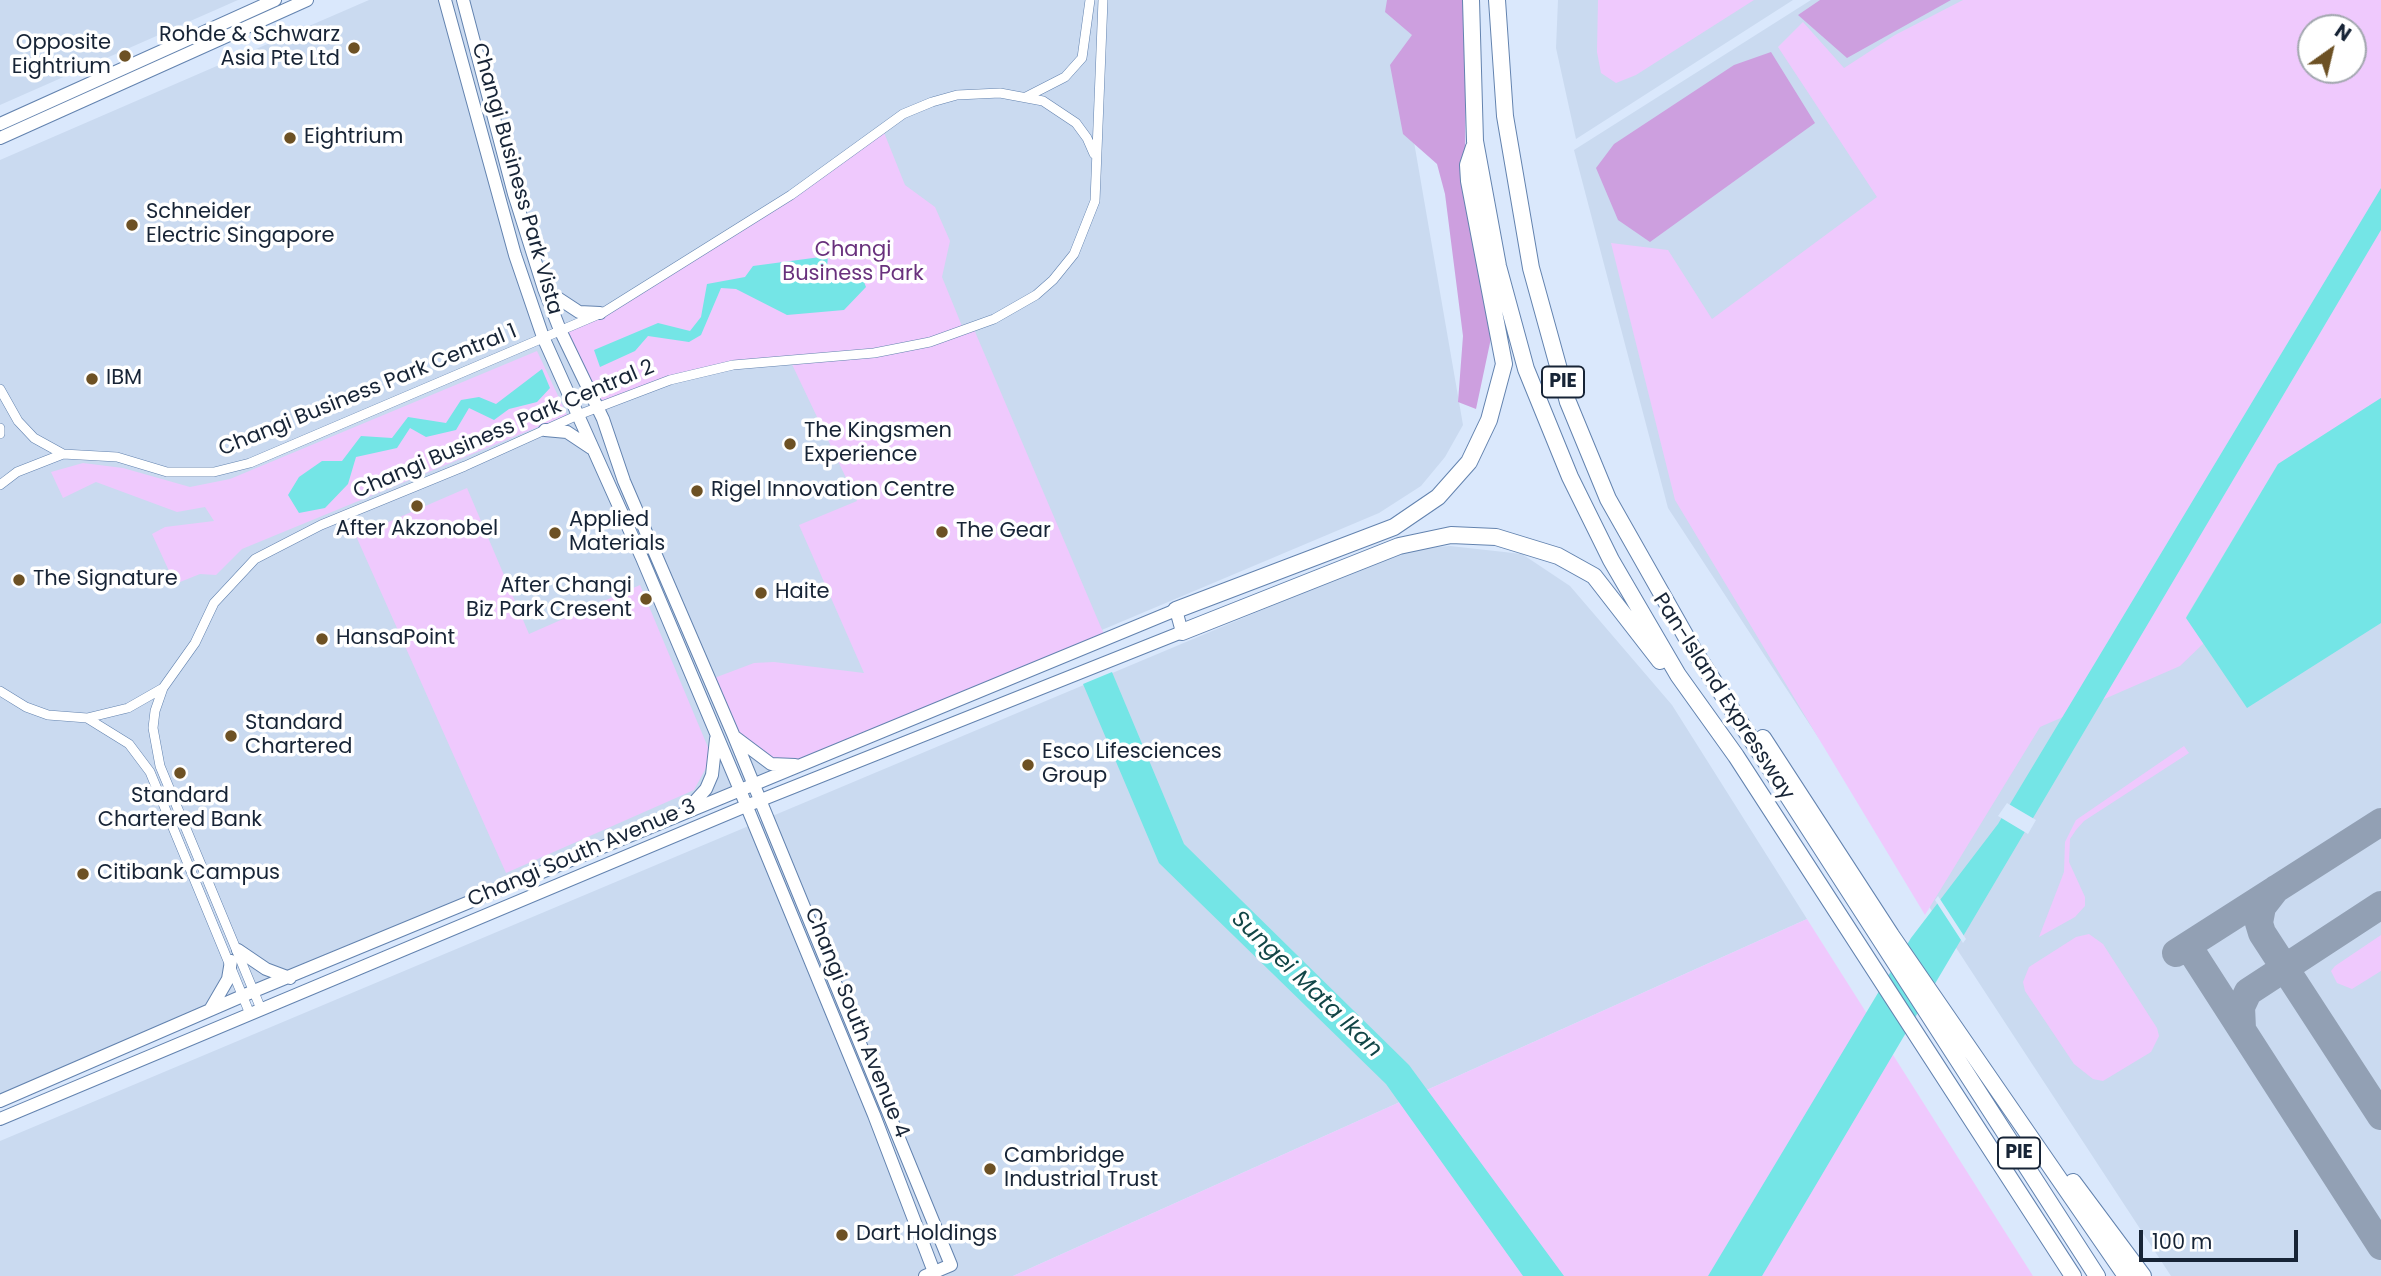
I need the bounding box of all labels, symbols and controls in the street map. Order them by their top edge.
north arrow [2297,14,2367,84]
text: N [2329,18,2356,48]
place label: Rohde & Schwarz Asia Pte Ltd [159,23,340,73]
place label: Opposite Eightrium [12,31,111,81]
marker: Rohde & Schwarz Asia Pte Ltd [346,40,362,56]
street label: Changi Business Park Vista [465,40,567,318]
marker: Opposite Eightrium [117,48,133,64]
place label: Eightrium [304,125,403,151]
marker: Eightrium [282,130,298,146]
place label: Schneider Electric Singapore [146,200,335,250]
marker: Schneider Electric Singapore [124,217,140,233]
park label: Changi Business Park [782,238,924,288]
street label: Changi Business Park Central 1 [215,320,521,462]
street label: Changi Business Park Central 2 [350,355,658,505]
place label: IBM [106,366,142,392]
road number: PIE [1542,366,1584,398]
marker: IBM [84,371,100,387]
place label: The Kingsmen Experience [804,419,952,469]
marker: The Kingsmen Experience [782,436,798,452]
place label: Rigel Innovation Centre [711,478,955,504]
marker: Rigel Innovation Centre [689,483,705,499]
marker: After Akzonobel [409,498,425,514]
place label: Applied Materials [569,508,665,558]
place label: After Akzonobel [336,517,498,543]
place label: The Gear [956,519,1051,545]
marker: The Gear [934,524,950,540]
marker: Applied Materials [547,525,563,541]
place label: The Signature [33,567,178,593]
marker: The Signature [11,572,27,588]
place label: After Changi Biz Park Cresent [466,574,632,624]
place label: Haite [775,580,830,606]
marker: Haite [753,585,769,601]
street label: Pan-Island Expressway [1647,589,1799,805]
marker: After Changi Biz Park Cresent [638,591,654,607]
place label: HansaPoint [336,626,455,652]
marker: HansaPoint [314,631,330,647]
place label: Standard Chartered [245,711,352,761]
marker: Standard Chartered [223,728,239,744]
place label: Esco Lifesciences Group [1042,740,1222,790]
marker: Esco Lifesciences Group [1020,757,1036,773]
marker: Standard Chartered Bank [172,765,188,781]
place label: Standard Chartered Bank [98,784,262,834]
street label: Changi South Avenue 3 [464,795,700,913]
place label: Citibank Campus [97,861,280,887]
marker: Citibank Campus [75,866,91,882]
street label: Changi South Avenue 4 [798,904,914,1142]
water label: Sungei Mata Ikan [1225,906,1387,1064]
road number: PIE [1998,1138,2040,1168]
place label: Cambridge Industrial Trust [1004,1144,1158,1194]
marker: Cambridge Industrial Trust [982,1161,998,1177]
scale bar [2143,1216,2302,1260]
place label: Dart Holdings [856,1222,997,1248]
marker: Dart Holdings [834,1227,850,1243]
text: 100 m [2152,1227,2212,1256]

